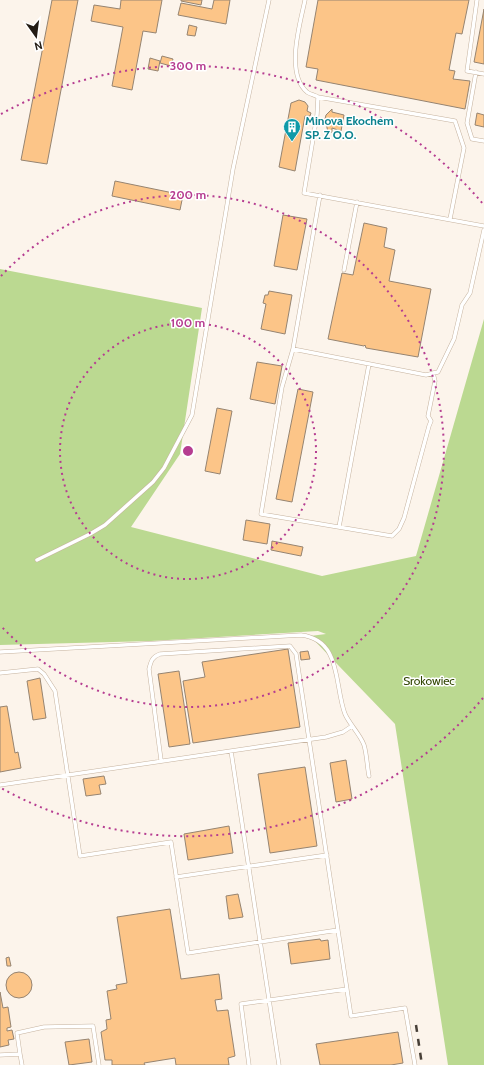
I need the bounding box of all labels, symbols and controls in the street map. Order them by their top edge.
north arrow [16,16,56,56]
text: N [33,38,44,53]
text: 300 m [170,58,206,73]
place label: Minova Ekochem SP. Z O.O. [305,113,394,142]
building icon: Minova Ekochem SP. Z O.O. [282,117,302,142]
text: 200 m [170,187,206,202]
text: 100 m [171,315,205,330]
centre of rings [181,444,195,458]
park label: Srokowiec [403,673,455,688]

